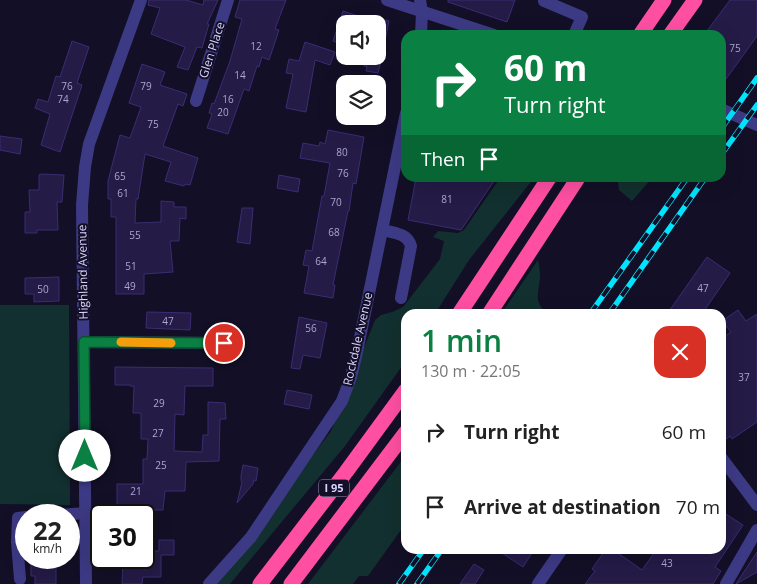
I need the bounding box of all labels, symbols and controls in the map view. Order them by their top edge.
map controls [336,15,386,125]
button: sound [336,15,386,65]
street label: Glen Place [194,19,229,80]
house number: 12 [250,39,262,53]
house number: 75 [729,41,741,55]
text: 60 m [504,44,587,91]
icon: right [421,50,486,115]
house number: 14 [234,68,246,82]
button: layers [336,75,386,125]
house number: 76 [61,79,73,93]
house number: 79 [140,79,152,93]
text: Turn right [504,89,606,119]
house number: 74 [57,92,69,106]
house number: 16 [222,92,234,106]
house number: 20 [217,105,229,119]
house number: 75 [147,117,159,131]
house number: 80 [336,145,348,159]
icon: arrive [475,145,503,173]
text: Then [421,146,465,172]
house number: 76 [337,166,349,180]
house number: 65 [114,169,126,183]
house number: 61 [117,186,129,200]
house number: 81 [441,192,453,206]
house number: 70 [330,195,342,209]
street label: Highland Avenue [73,224,92,320]
house number: 68 [328,225,340,239]
house number: 55 [129,228,141,242]
house number: 64 [315,254,327,268]
house number: 51 [125,259,137,273]
house number: 49 [124,279,136,293]
house number: 47 [697,281,709,295]
house number: 50 [37,282,49,296]
street label: Rockdale Avenue [339,290,377,387]
house number: 47 [162,314,174,328]
text: 1 min [421,320,502,361]
house number: 56 [305,321,317,335]
pin [203,322,245,364]
button: close [654,326,706,378]
icon: arrive [210,329,238,357]
text: 130 m · 22:05 [421,360,521,382]
house number: 37 [738,370,750,384]
house number: 29 [153,396,165,410]
icon: right [421,418,449,446]
text: Turn right [464,419,559,445]
text: 60 m [662,419,706,445]
house number: 27 [152,426,164,440]
position arrow [58,429,110,481]
house number: 25 [155,458,167,472]
road number: I 95 [319,479,349,496]
house number: 21 [130,484,142,498]
icon: arrive [421,493,449,521]
text: Arrive at destination [464,494,661,520]
text: 70 m [676,494,720,520]
speed limit sign: 30 [90,504,155,569]
text: 22 [33,513,62,547]
text: km/h [33,540,62,557]
house number: 43 [661,556,673,570]

